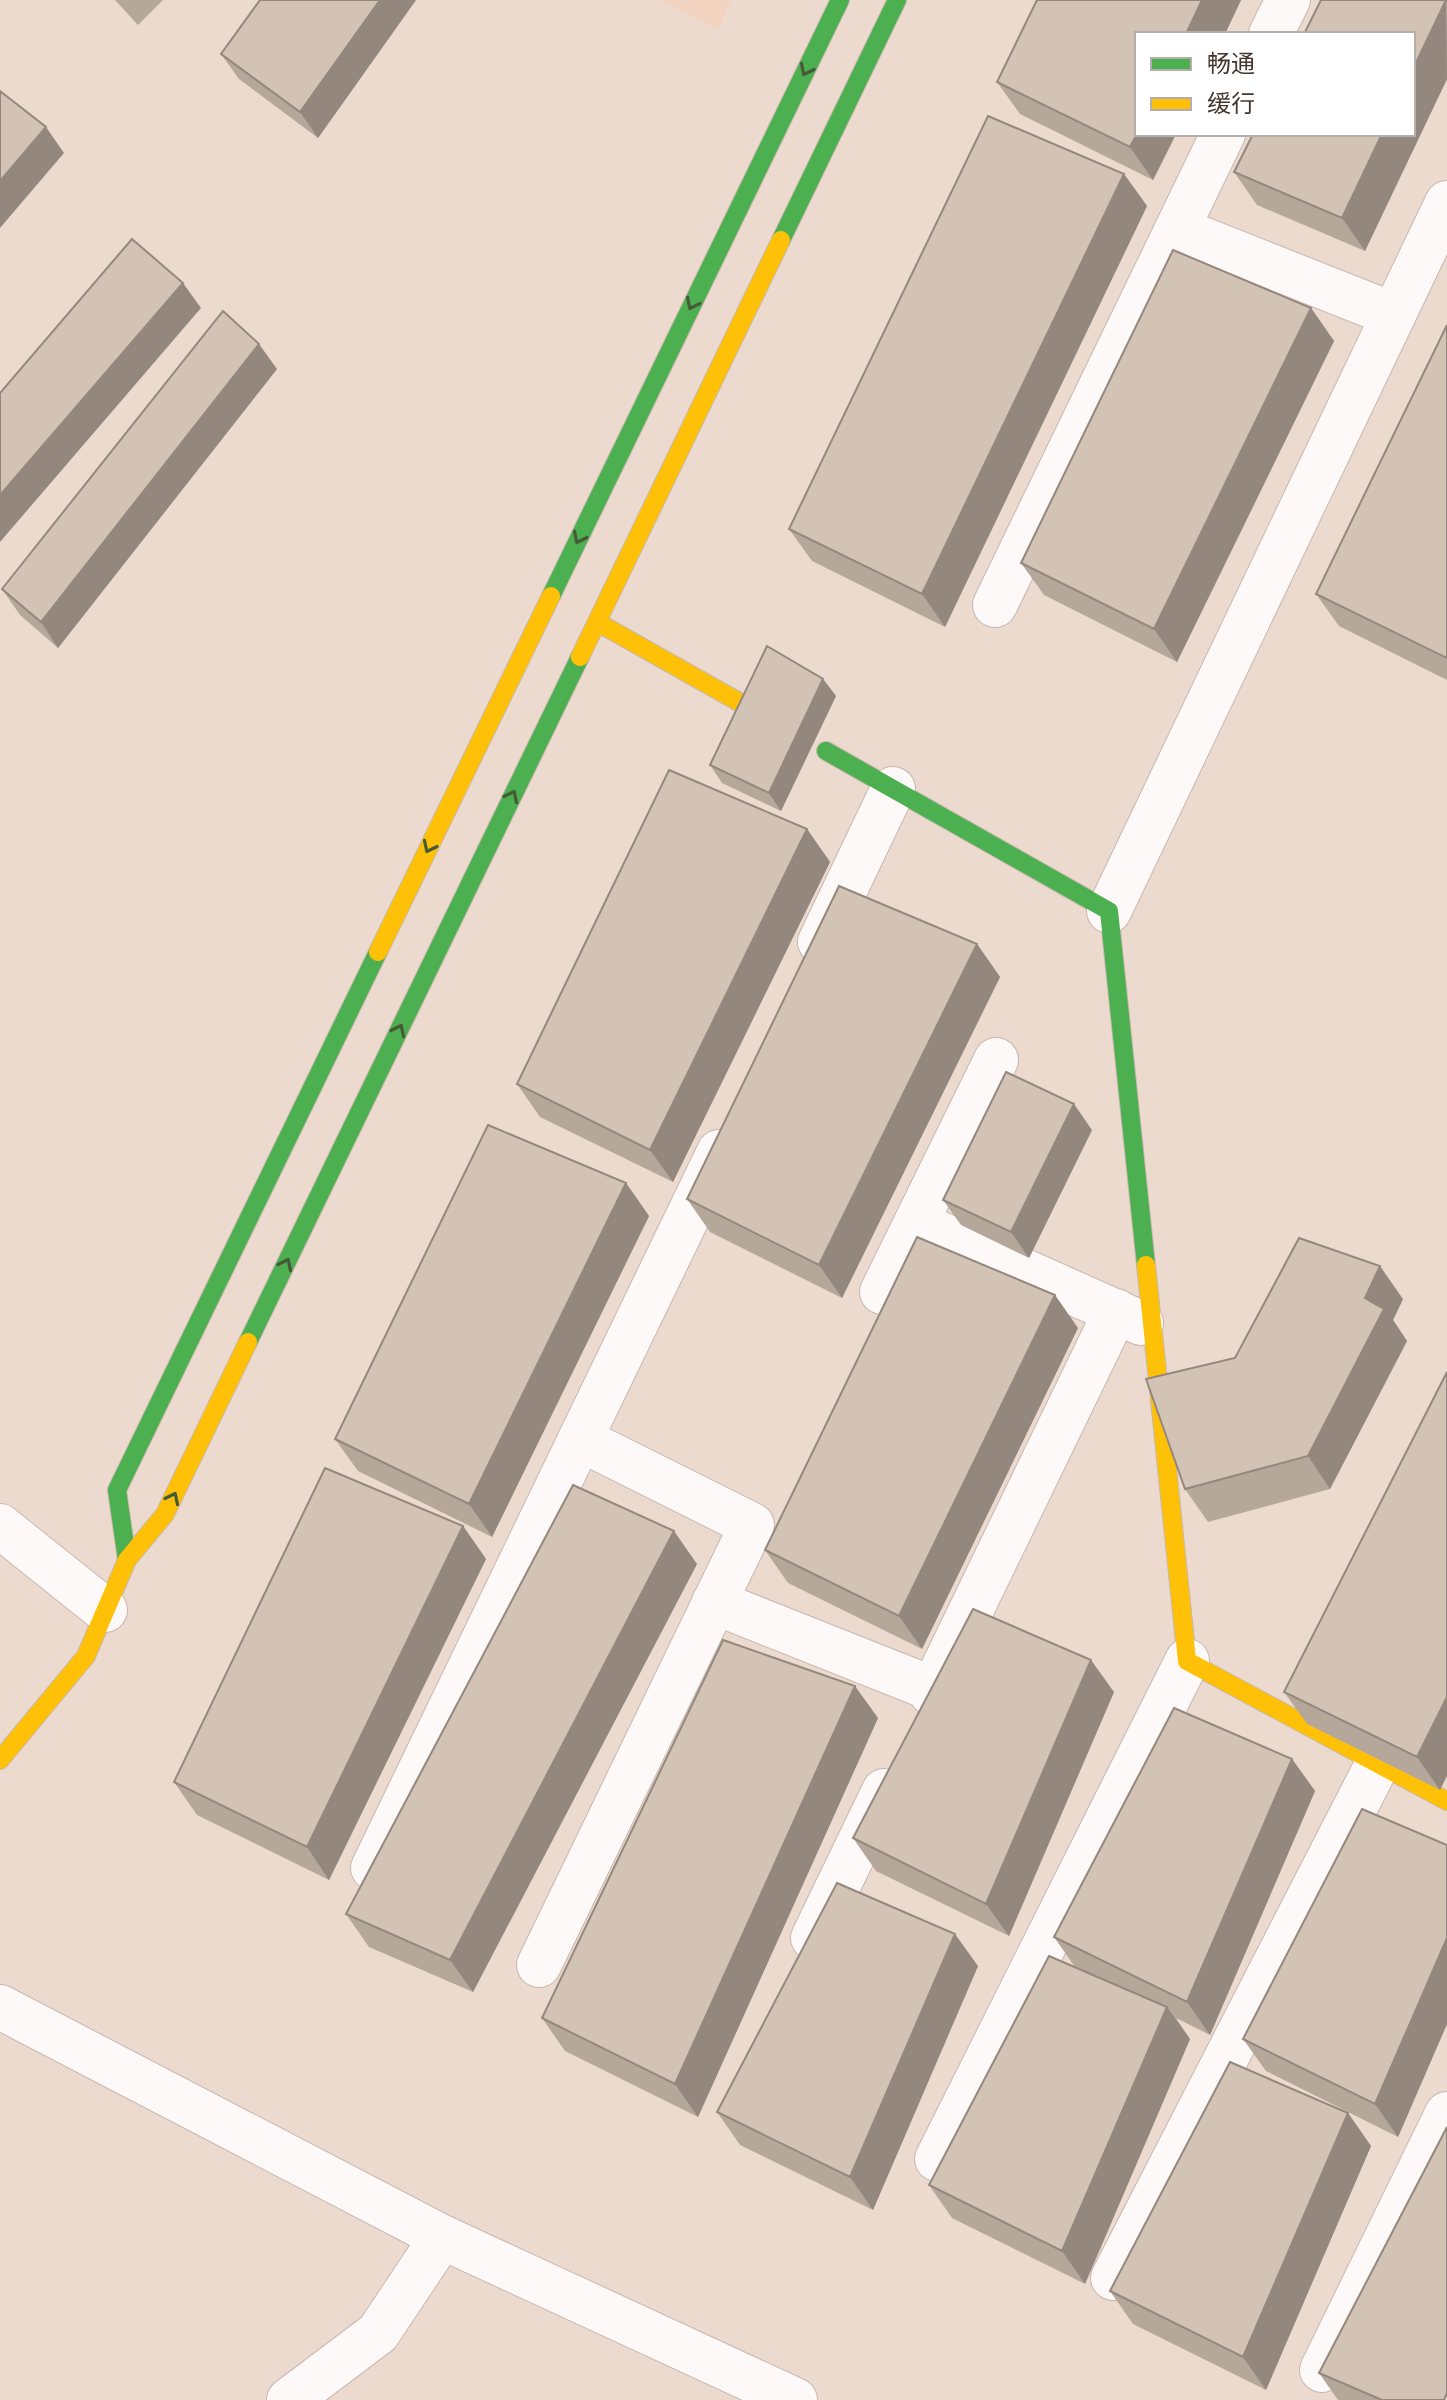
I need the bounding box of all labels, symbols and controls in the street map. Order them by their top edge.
legend [1135,32,1415,136]
text: 畅通 [1207,50,1255,78]
one-way arrow [800,62,816,77]
text: 缓行 [1207,90,1255,118]
one-way arrow [686,296,702,310]
one-way arrow [573,530,589,544]
one-way arrow [503,789,518,804]
one-way arrow [423,839,439,854]
one-way arrow [389,1023,405,1038]
one-way arrow [276,1257,292,1272]
one-way arrow [163,1491,179,1506]

